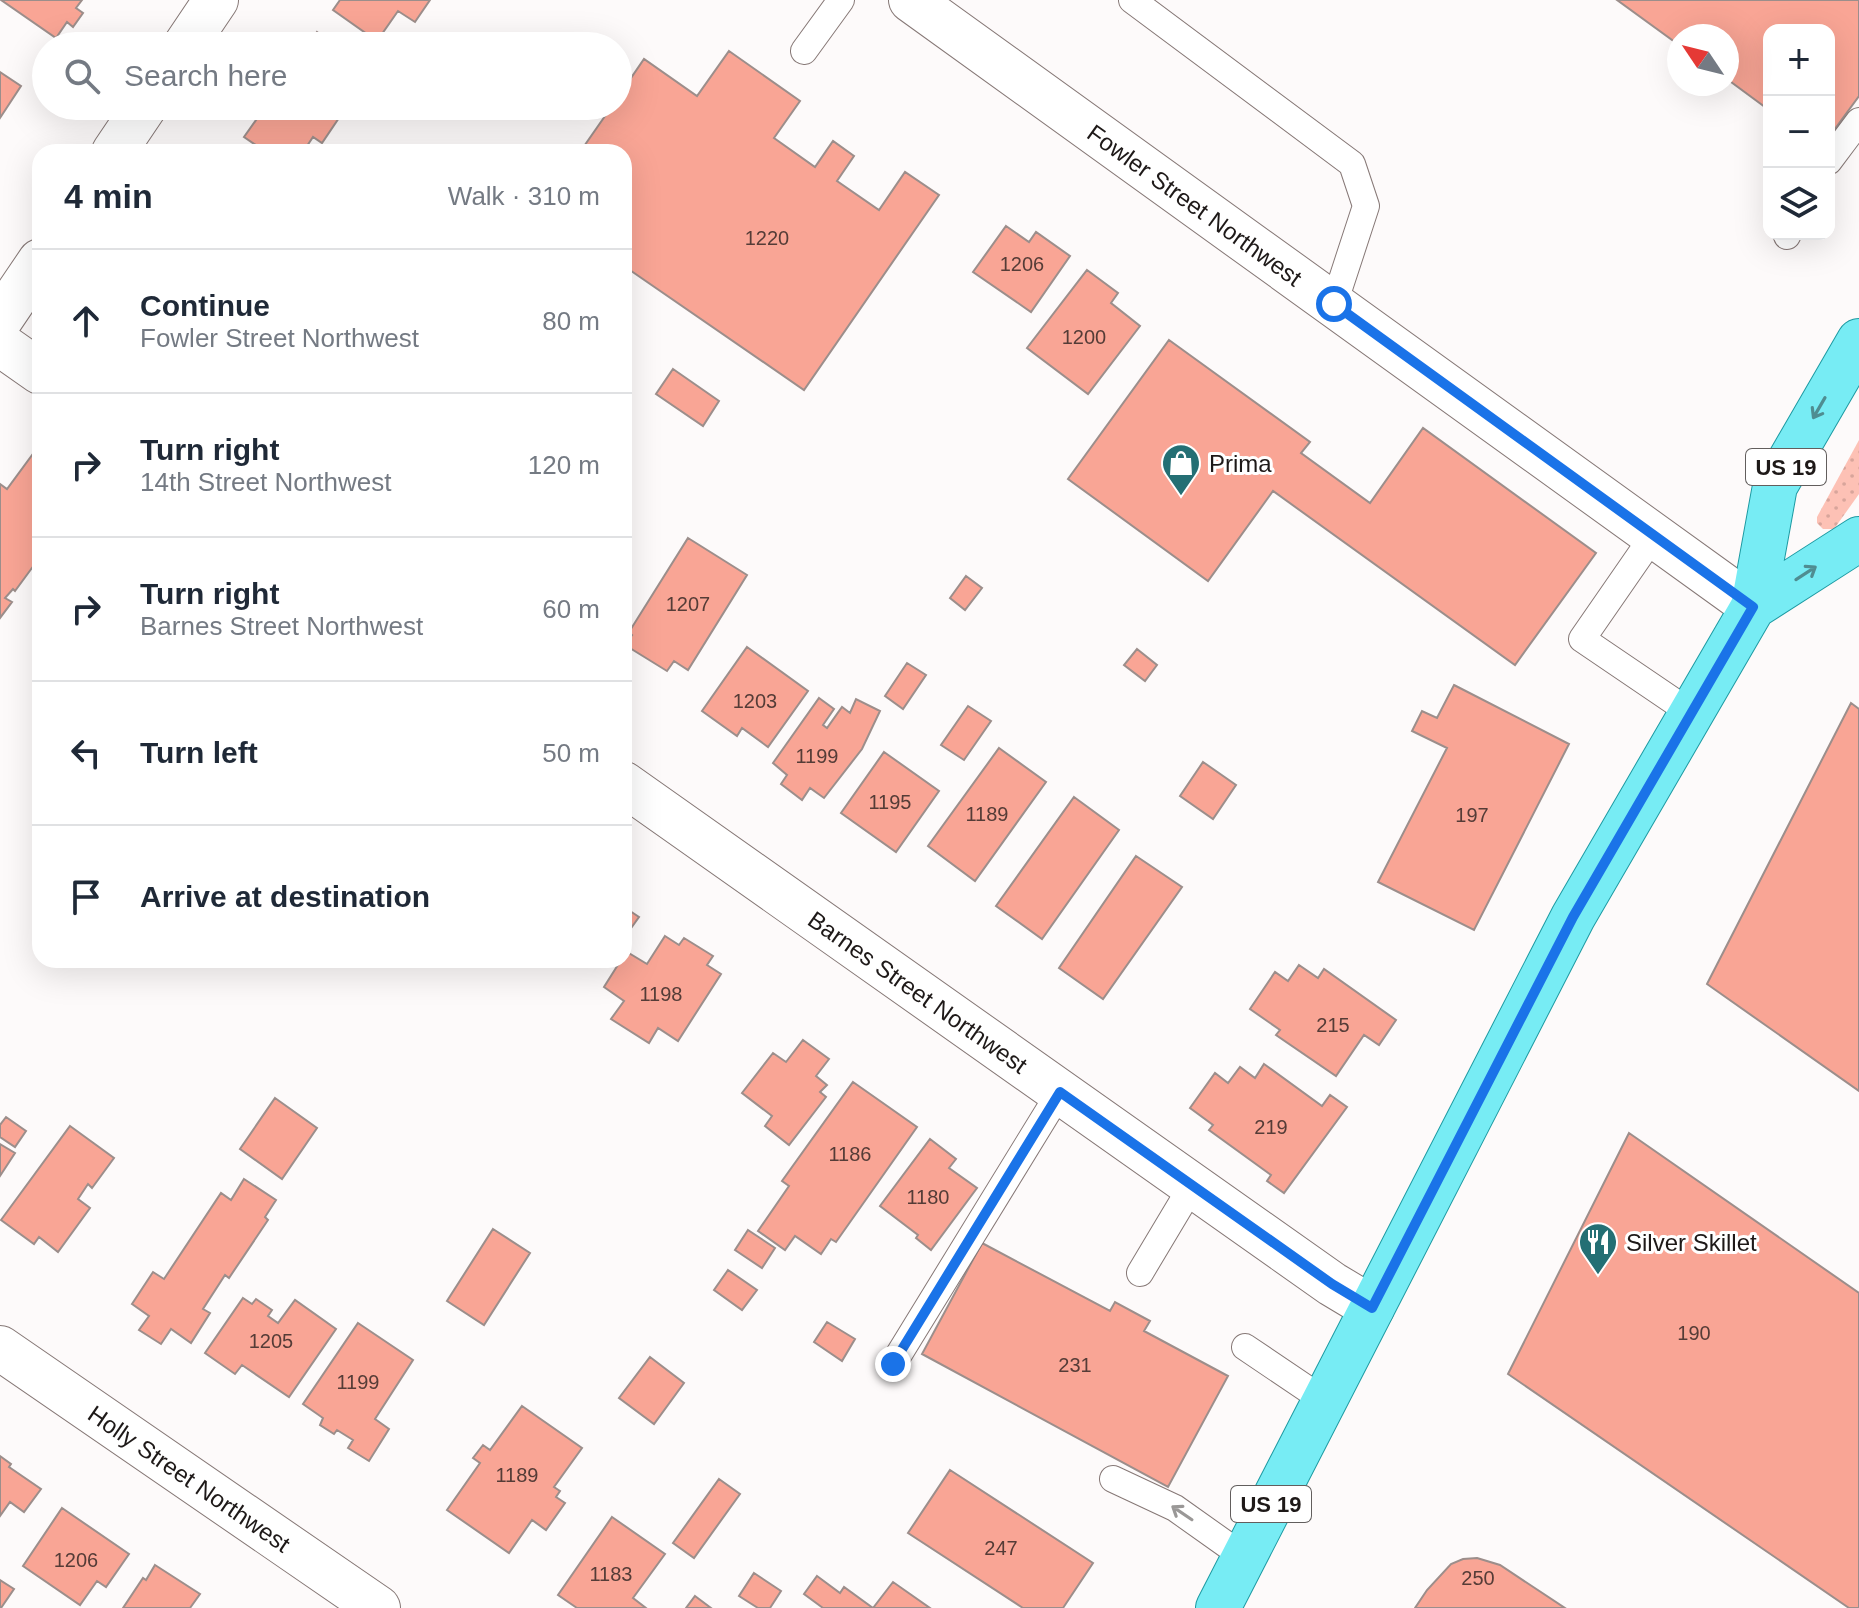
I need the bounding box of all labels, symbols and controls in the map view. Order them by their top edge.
north arrow [1667,24,1739,96]
map controls [1763,24,1835,240]
button: + [1763,24,1835,96]
search box [32,32,632,120]
icon: search [60,54,104,98]
text: Search here [124,59,287,92]
button: − [1763,96,1835,168]
street label: Fowler Street Northwest [1083,118,1308,291]
button: layers [1763,168,1835,240]
text: 4 min [64,177,153,215]
text: Walk · 310 m [448,181,600,211]
house number: 1220 [745,227,789,249]
house number: 1206 [1000,253,1044,275]
route start [1316,286,1352,322]
text: Continue [140,289,270,322]
icon: ahead [64,299,108,343]
text: 80 m [542,306,600,336]
text: Fowler Street Northwest [140,323,419,353]
house number: 1200 [1062,326,1106,348]
one-way arrow [1811,396,1827,419]
text: Turn right [140,433,279,466]
shop icon: Prima [1160,442,1202,497]
icon: right [64,443,108,487]
road number: US 19 [1746,449,1826,485]
text: 120 m [528,450,600,480]
place label: Prima [1209,450,1272,477]
text: 14th Street Northwest [140,467,391,497]
one-way arrow [1794,565,1817,581]
text: Turn right [140,577,279,610]
icon: right [64,587,108,631]
house number: 1207 [666,593,710,615]
text: 60 m [542,594,600,624]
text: Barnes Street Northwest [140,611,423,641]
house number: 1203 [733,690,777,712]
icon: left [64,731,108,775]
text: Turn left [140,736,258,769]
text: 50 m [542,738,600,768]
house number: 1199 [795,745,839,767]
house number: 1195 [868,791,912,813]
house number: 1189 [965,803,1009,825]
house number: 197 [1455,804,1489,826]
icon: arrive [64,875,108,919]
text: Arrive at destination [140,880,430,913]
street label: Barnes Street Northwest [803,905,1033,1078]
house number: 1198 [639,983,683,1005]
house number: 215 [1316,1014,1350,1036]
house number: 219 [1254,1116,1288,1138]
house number: 1186 [828,1143,872,1165]
house number: 1180 [906,1186,950,1208]
restaurant icon: Silver Skillet [1577,1221,1619,1276]
place label: Silver Skillet [1626,1229,1757,1256]
house number: 190 [1677,1322,1711,1344]
house number: 1205 [249,1330,293,1352]
route end [875,1346,911,1382]
house number: 231 [1058,1354,1092,1376]
house number: 1199 [336,1371,380,1393]
street label: Holly Street Northwest [83,1400,296,1557]
house number: 1189 [495,1464,539,1486]
road number: US 19 [1231,1486,1311,1522]
one-way arrow [1171,1505,1193,1521]
house number: 247 [984,1537,1018,1559]
house number: 1206 [54,1549,98,1571]
house number: 1183 [589,1563,633,1585]
house number: 250 [1461,1567,1495,1589]

